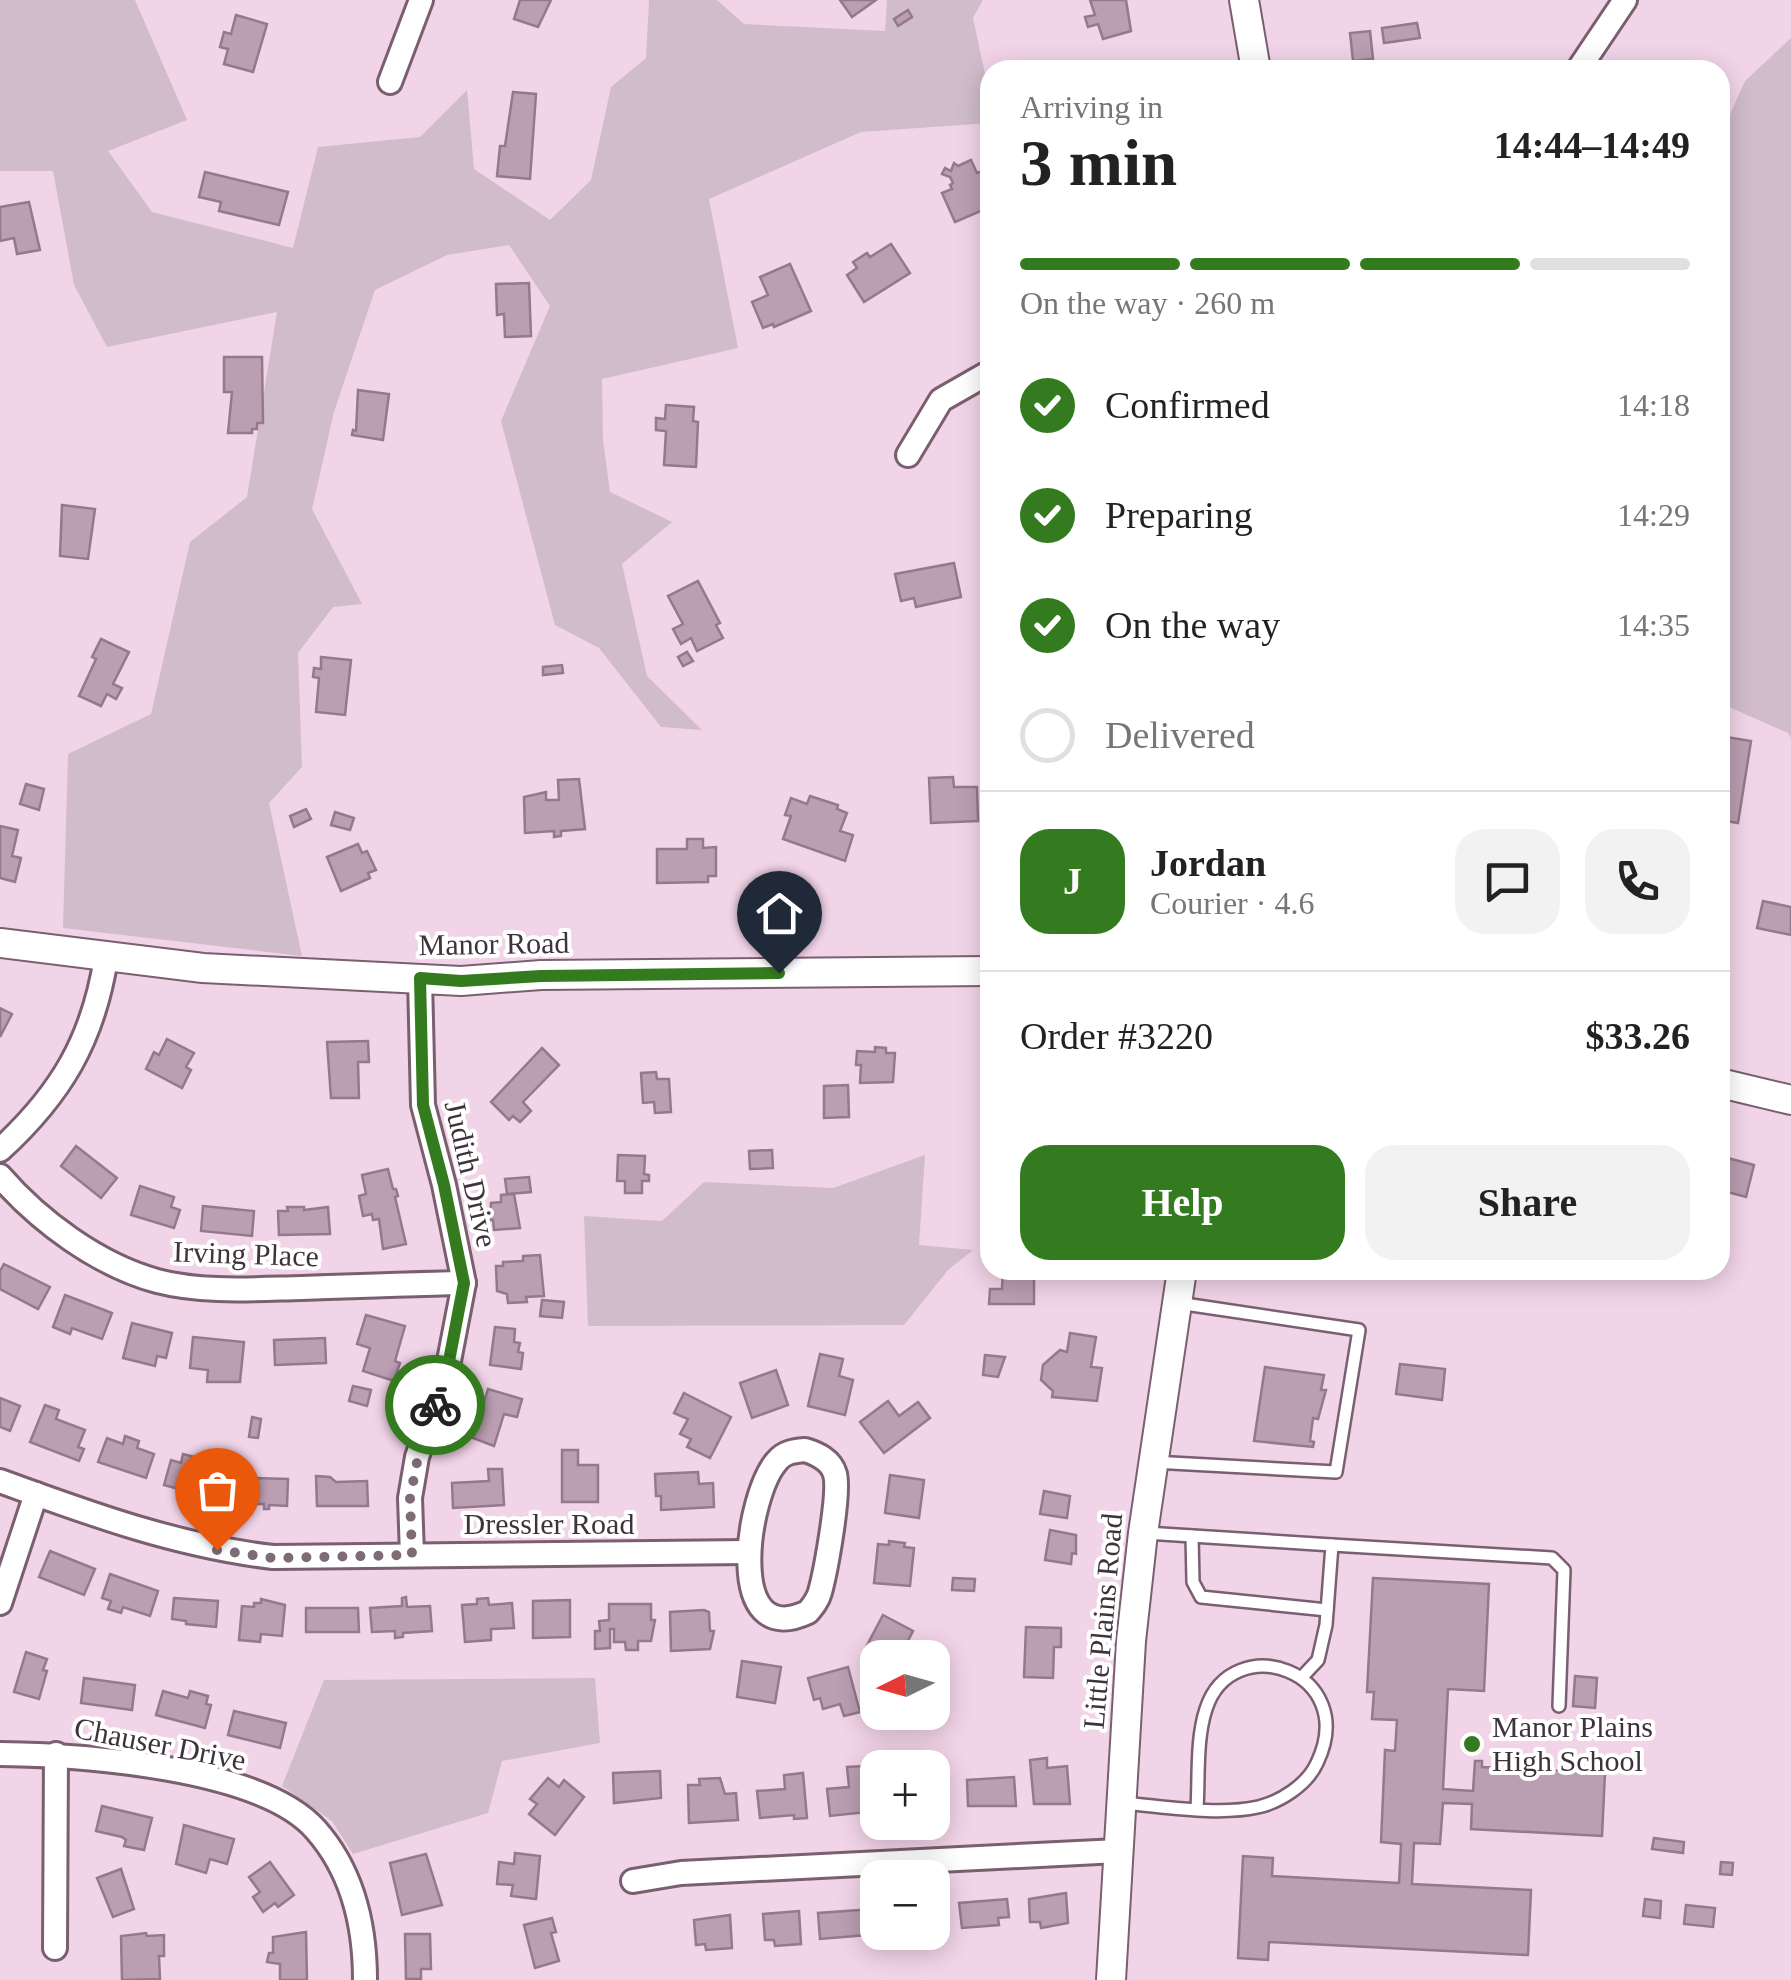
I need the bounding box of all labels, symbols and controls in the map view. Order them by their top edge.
text: Arriving in [1020,89,1163,125]
text: 14:44–14:49 [1494,124,1690,166]
text: 3 min [1020,127,1177,199]
text: On the way · 260 m [1020,285,1275,321]
icon: check [1020,378,1075,433]
text: Confirmed [1105,384,1270,426]
text: 14:18 [1617,387,1690,423]
icon: check [1020,488,1075,543]
text: Preparing [1105,494,1253,536]
text: 14:29 [1617,497,1690,533]
icon: check [1020,598,1075,653]
text: On the way [1105,604,1280,646]
text: 14:35 [1617,607,1690,643]
text: Delivered [1105,714,1255,756]
button: chat [1455,829,1560,934]
button: phone [1585,829,1690,934]
text: Jordan [1150,842,1266,884]
text: J [1063,860,1082,902]
pin [737,871,822,974]
text: Courier · 4.6 [1150,885,1314,921]
icon: home [752,886,807,941]
street label: Manor Road [418,926,570,961]
text: Order #3220 [1020,1015,1213,1057]
text: $33.26 [1586,1015,1690,1057]
street label: Judith Drive [439,1098,504,1250]
button: Help [1020,1145,1345,1260]
button: Share [1365,1145,1690,1260]
street label: Irving Place [173,1234,319,1273]
courier [385,1355,485,1455]
icon: bike [408,1378,463,1433]
pin [175,1448,260,1551]
icon: bag [190,1463,245,1518]
street label: Dressler Road [464,1507,634,1540]
street label: Little Plains Road [1077,1512,1128,1730]
north arrow [860,1640,950,1730]
map controls [860,1640,950,1950]
place label: Manor Plains High School [1492,1710,1653,1777]
street label: Chauser Drive [71,1711,249,1776]
marker: Manor Plains High School [1461,1733,1483,1755]
button: + [860,1750,950,1840]
button: − [860,1860,950,1950]

